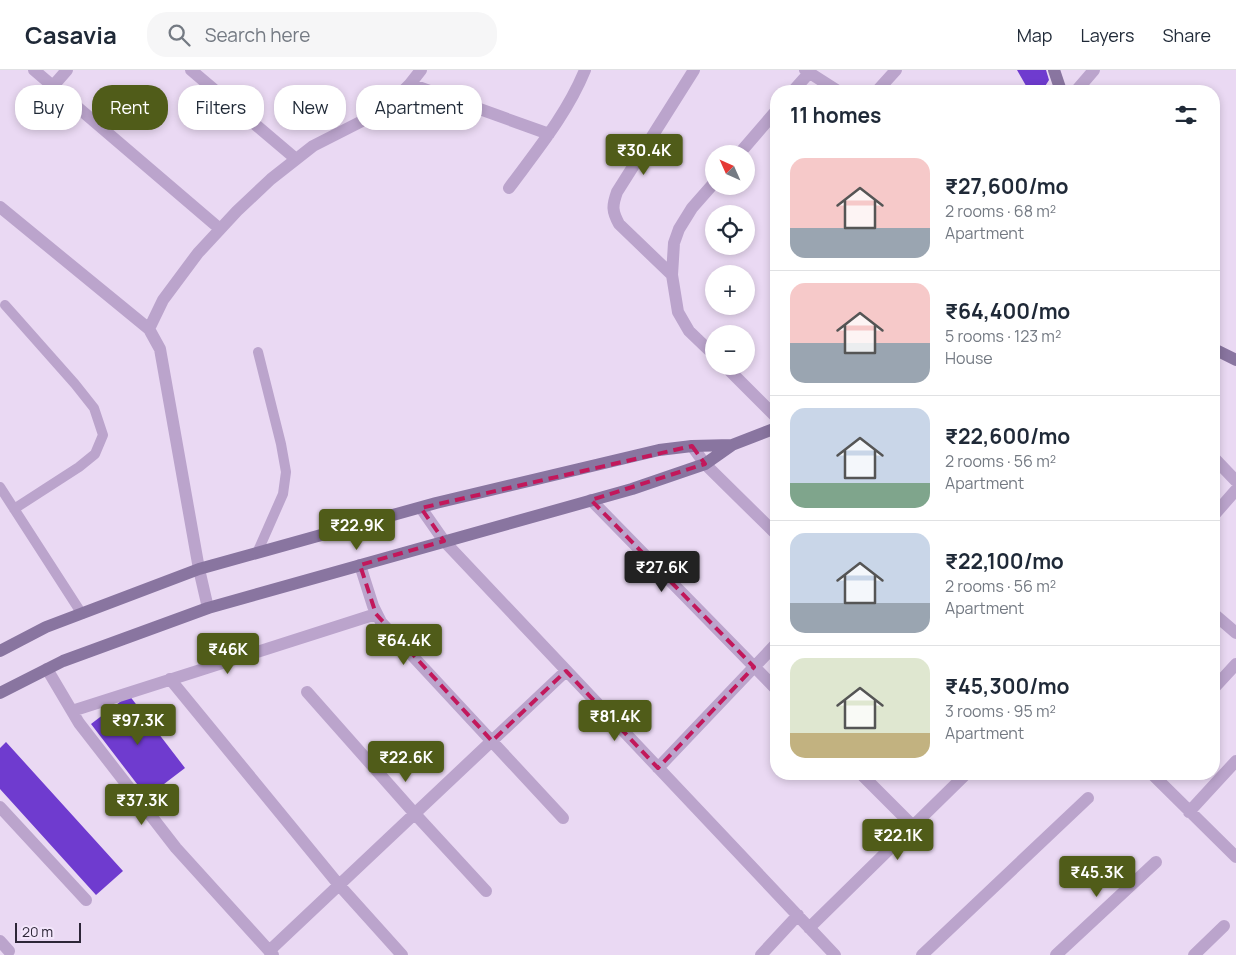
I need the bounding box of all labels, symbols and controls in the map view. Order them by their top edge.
search box [147,12,497,57]
text: Casavia [25,18,117,51]
icon: search [165,21,193,49]
text: Search here [205,22,310,48]
text: Map [1017,23,1052,47]
text: Layers [1080,23,1134,47]
text: Share [1162,23,1211,47]
chip: Buy [15,85,82,130]
chip: Rent [92,85,168,130]
chip: Filters [178,85,264,130]
chip: New [274,85,346,130]
chip: Apartment [356,85,482,130]
text: 11 homes [790,101,881,129]
icon: filters [1172,101,1200,129]
pin: ₹30.4K [603,134,685,176]
text: ₹30.4K [617,139,671,161]
north arrow [705,145,755,195]
map controls [705,145,755,375]
text: ₹27,600/mo [945,172,1069,200]
icon: home [830,178,890,238]
text: 2 rooms · 68 m² [945,200,1056,222]
button: locate [705,205,755,255]
text: Apartment [945,222,1024,244]
button: + [705,265,755,315]
text: ₹64,400/mo [945,297,1070,325]
icon: home [830,303,890,363]
button: − [705,325,755,375]
text: 5 rooms · 123 m² [945,325,1061,347]
text: House [945,347,993,369]
text: ₹22,600/mo [945,422,1070,450]
icon: home [830,428,890,488]
text: 2 rooms · 56 m² [945,450,1056,472]
text: Apartment [945,472,1024,494]
pin: ₹22.9K [316,508,398,551]
text: ₹22.9K [330,514,384,536]
text: ₹22,100/mo [945,547,1064,575]
pin: ₹27.6K [621,550,703,593]
icon: home [830,553,890,613]
text: ₹27.6K [636,556,688,578]
text: 2 rooms · 56 m² [945,575,1056,597]
text: Apartment [945,597,1024,619]
pin: ₹64.4K [363,624,445,666]
text: ₹64.4K [377,629,431,651]
pin: ₹46K [198,632,258,675]
text: ₹46K [208,638,248,660]
text: ₹45,300/mo [945,672,1069,700]
icon: home [830,678,890,738]
pin: ₹81.4K [574,700,656,742]
text: 3 rooms · 95 m² [945,700,1056,722]
pin: ₹97.3K [97,704,179,746]
text: ₹81.4K [590,705,641,727]
text: ₹97.3K [112,709,164,731]
text: Apartment [945,722,1024,744]
pin: ₹22.6K [365,740,447,783]
text: ₹22.6K [379,746,433,768]
pin: ₹37.3K [101,784,183,826]
text: ₹37.3K [116,789,168,811]
pin: ₹22.1K [857,818,939,861]
text: ₹22.1K [873,824,923,846]
pin: ₹45.3K [1056,856,1138,898]
text: ₹45.3K [1070,861,1124,883]
scale bar [15,920,81,943]
text: 20 m [22,922,53,941]

